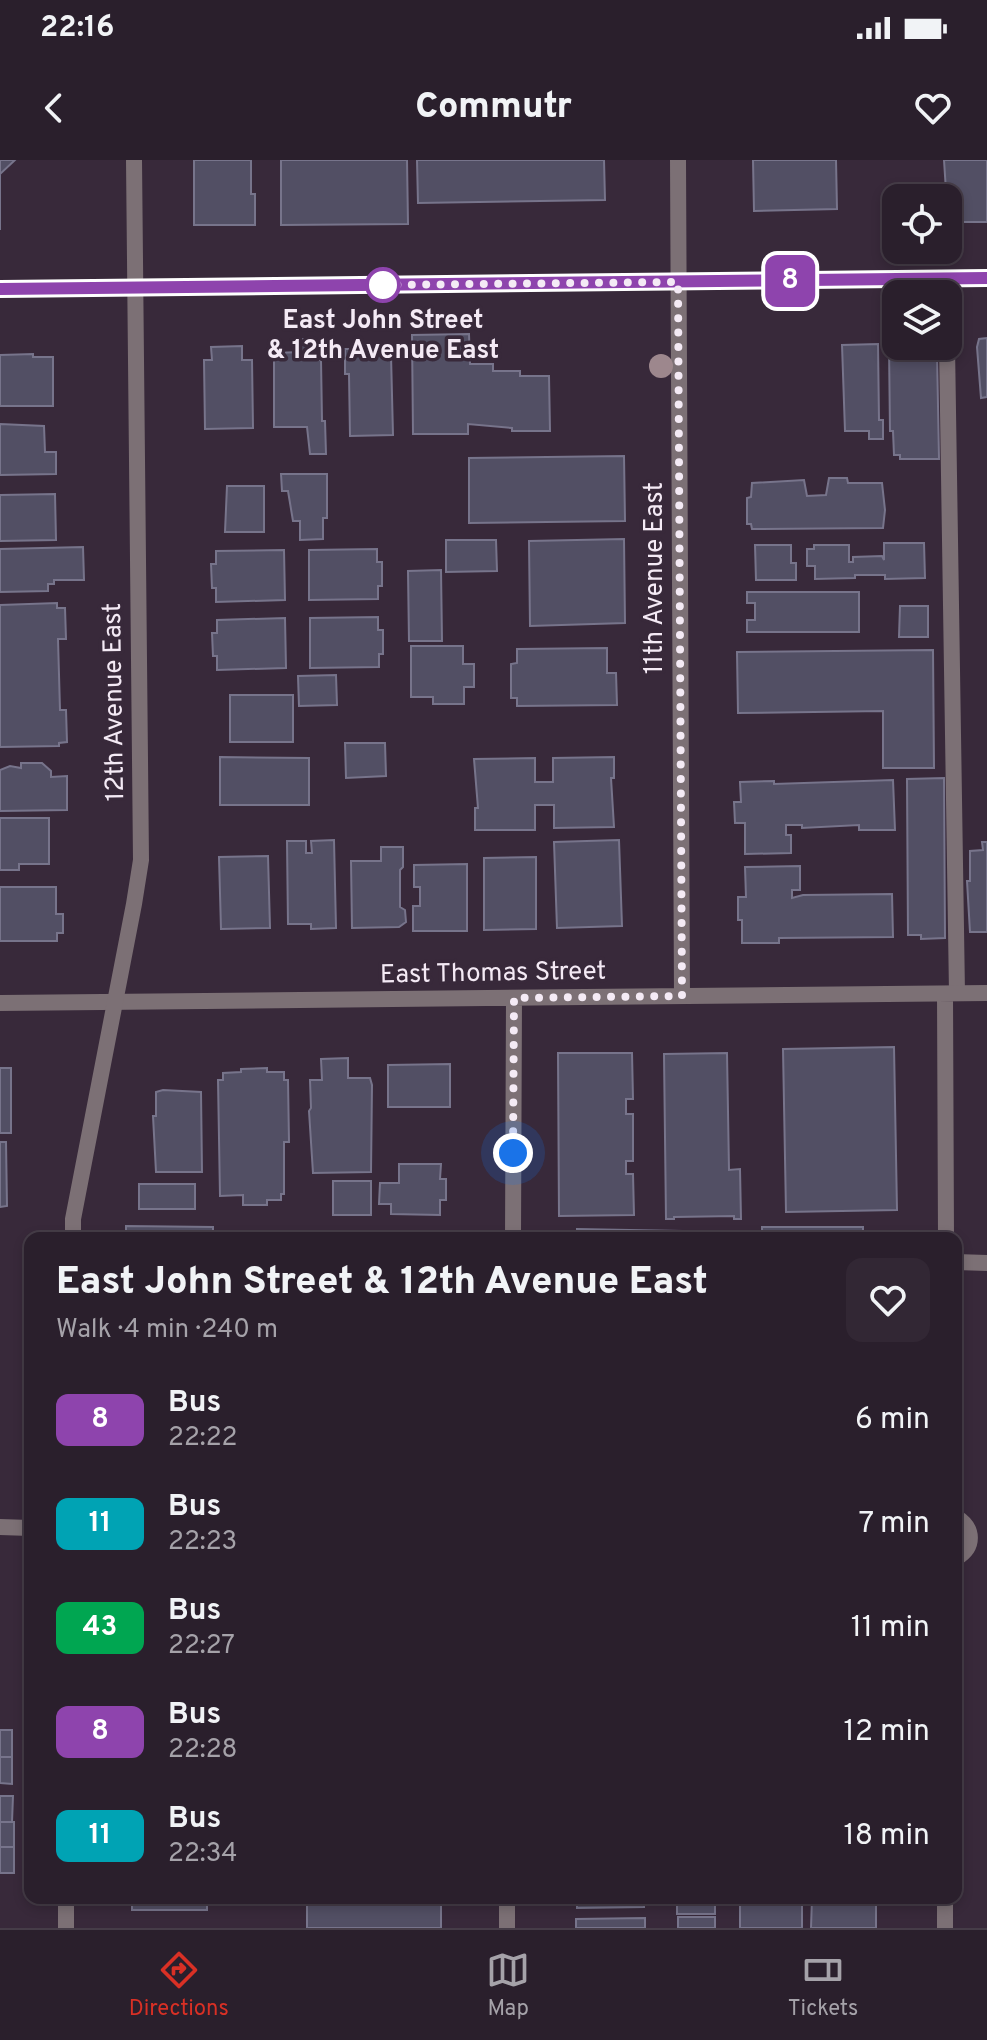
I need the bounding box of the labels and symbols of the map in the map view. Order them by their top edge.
line badge: 8 [764,255,816,307]
marker: East John Street & 12th Avenue East [366,268,400,302]
place label: East John Street & 12th Avenue East [267,305,499,368]
street label: 11th Avenue East [639,482,672,674]
street label: 12th Avenue East [97,602,133,802]
street label: East Thomas Street [380,956,606,992]
your location [493,1133,533,1173]

